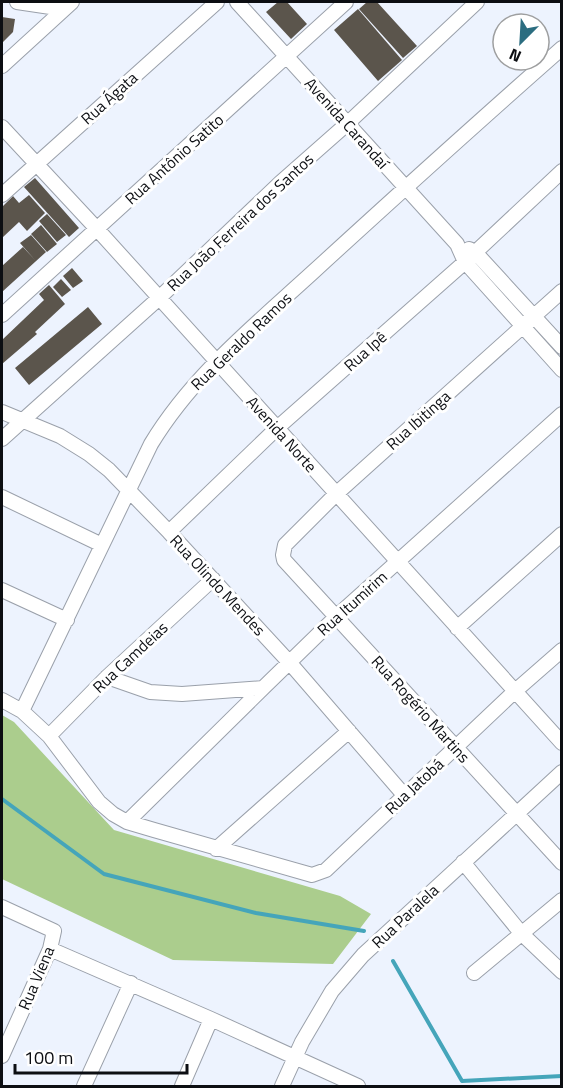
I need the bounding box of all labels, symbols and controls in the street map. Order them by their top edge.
north arrow [491,12,551,72]
text: N [505,42,525,69]
street label: Rua Ágata [75,66,143,130]
street label: Avenida Carandaí [299,72,396,175]
street label: Rua Antônio Satito [119,108,229,210]
street label: Rua João Ferreira dos Santos [161,147,319,297]
street label: Rua Geraldo Ramos [185,286,297,396]
street label: Rua Ipê [338,325,392,377]
street label: Rua Ibitinga [380,384,456,456]
street label: Avenida Norte [241,391,323,477]
street label: Rua Olindo Mendes [165,529,271,641]
street label: Rua Itumirim [312,565,392,641]
street label: Rua Camdeias [87,616,173,698]
street label: Rua Rogério Martins [366,650,476,768]
street label: Rua Jatobá [379,752,449,820]
street label: Rua Paralela [366,878,444,954]
street label: Rua Viena [12,942,60,1014]
scale bar [15,1037,188,1075]
text: 100 m [24,1044,73,1071]

